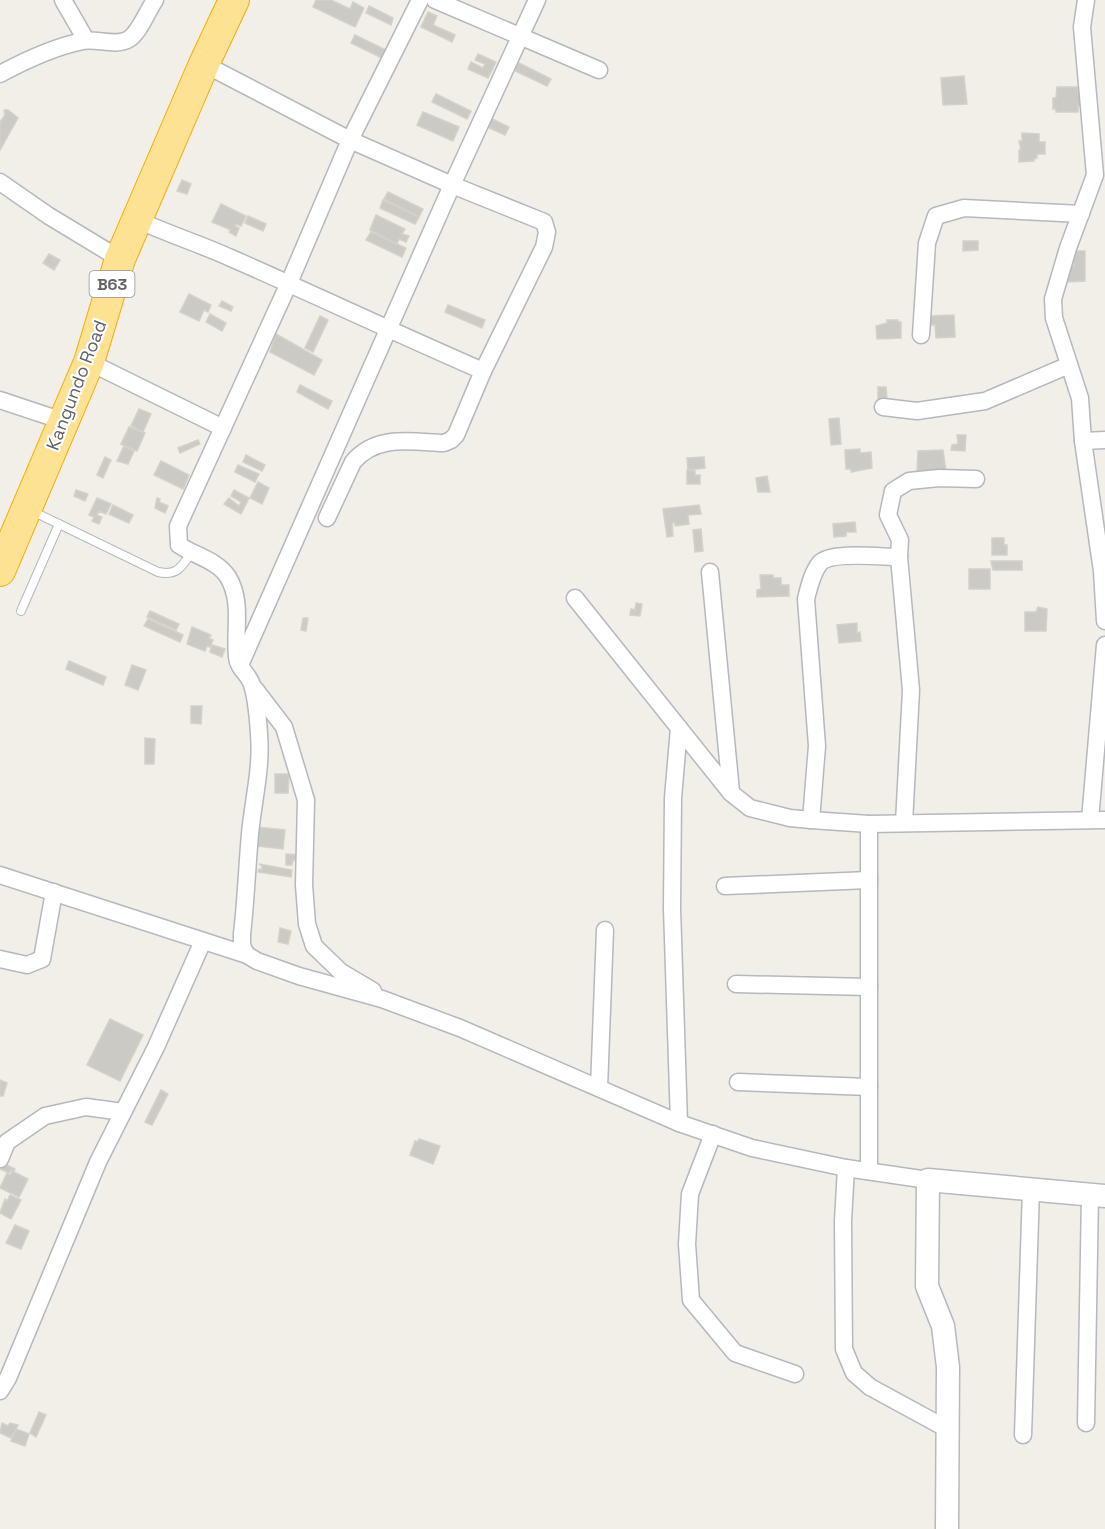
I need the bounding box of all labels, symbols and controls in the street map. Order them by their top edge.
road number: B63 [90,271,134,297]
street label: Kangundo Road [41,317,111,453]

